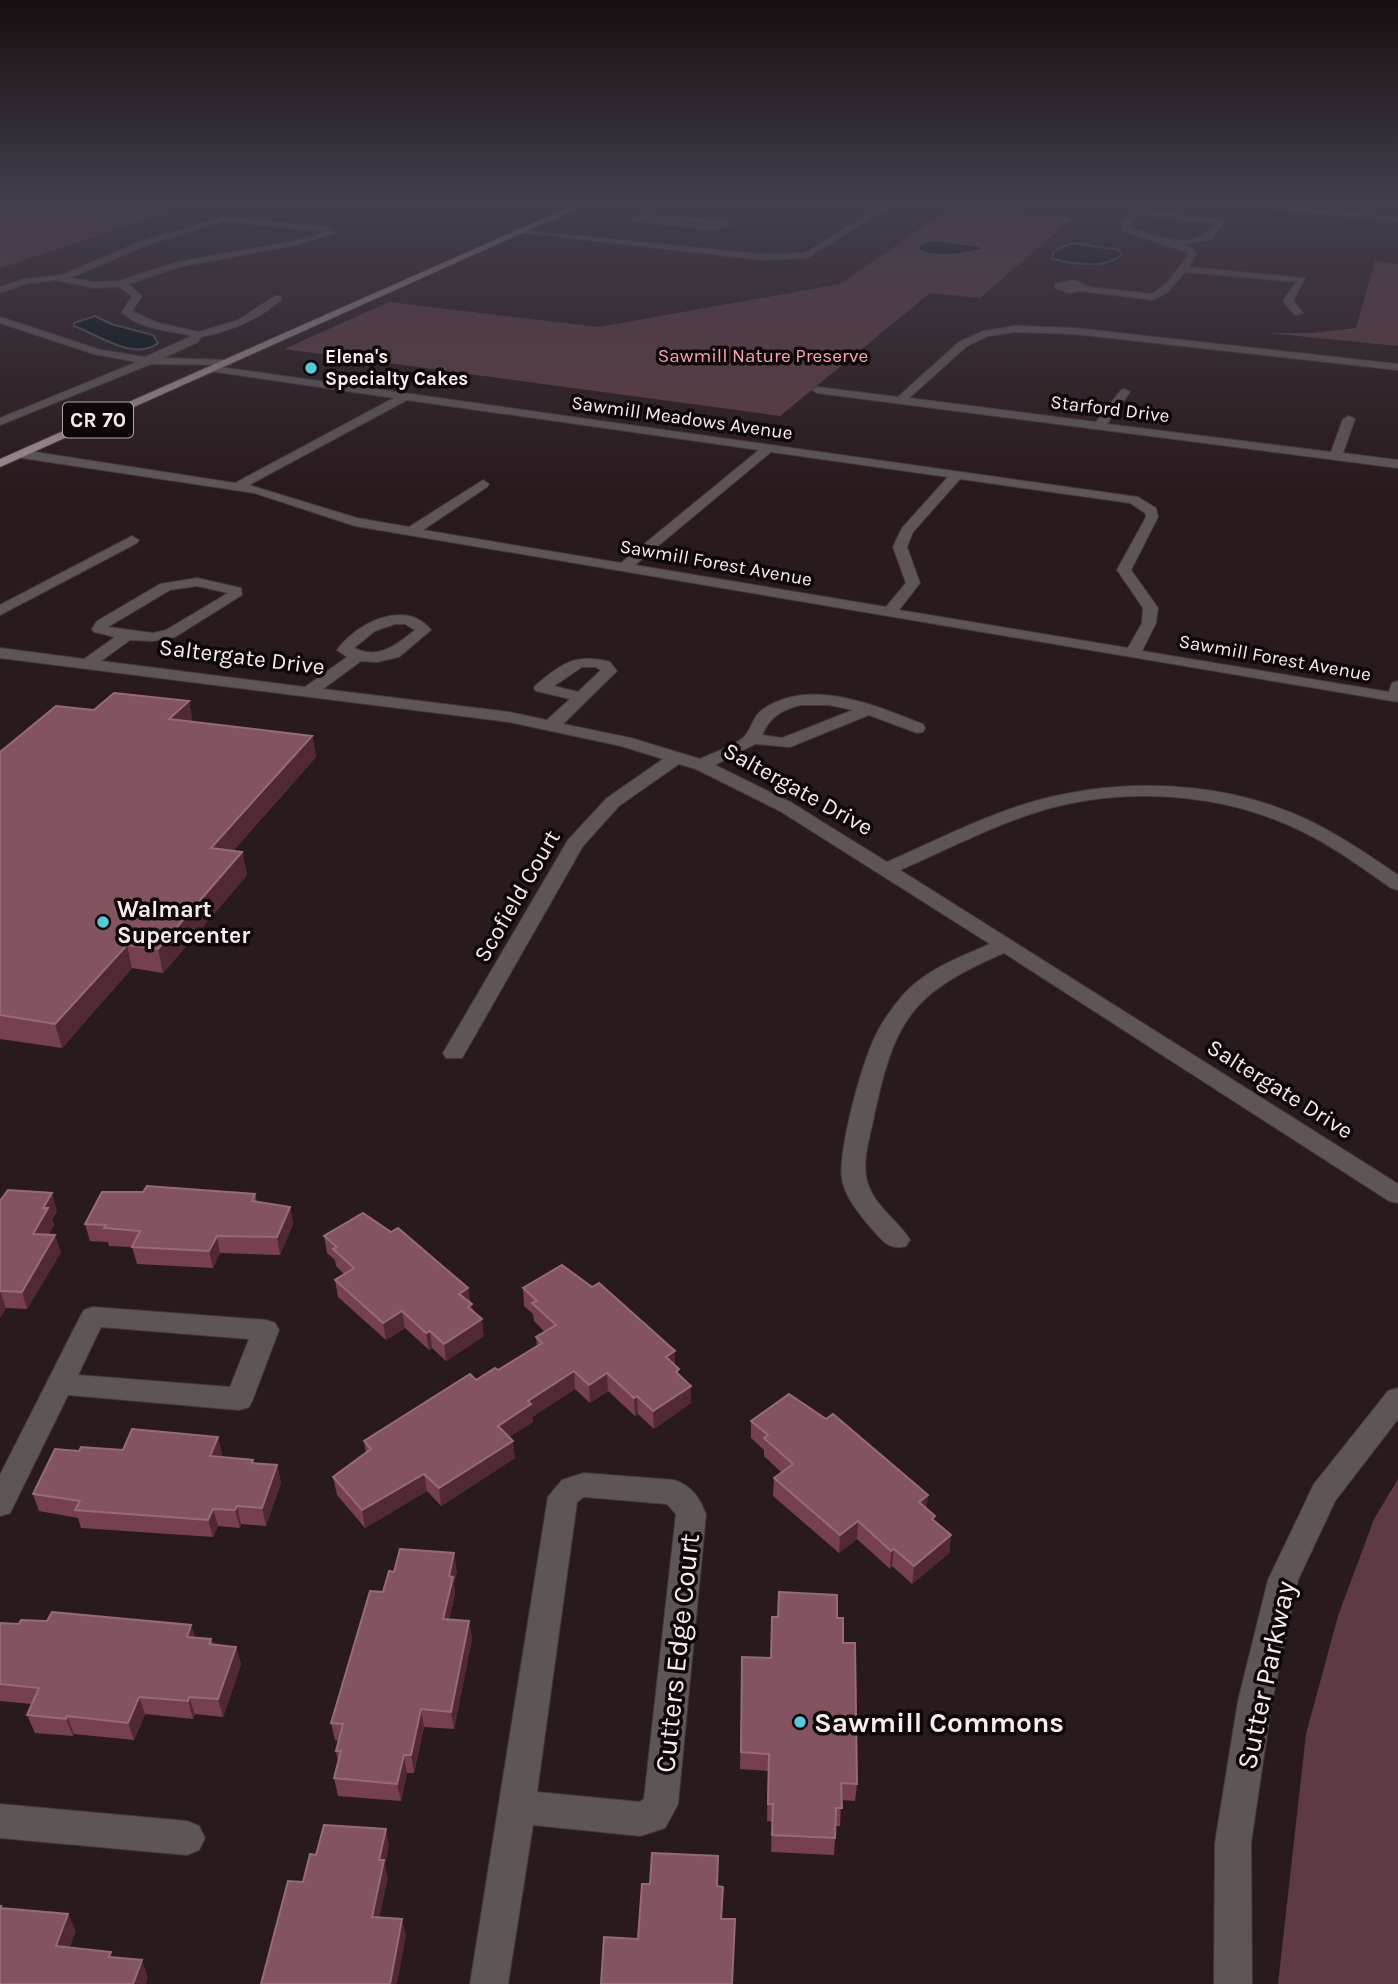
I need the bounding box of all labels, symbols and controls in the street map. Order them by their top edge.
park label: Sawmill Nature Preserve [658,345,868,367]
place label: Elena's Specialty Cakes [325,346,468,390]
marker: Elena's Specialty Cakes [303,360,319,376]
street label: Starford Drive [1049,391,1171,427]
street label: Sawmill Meadows Avenue [570,392,794,444]
road number: CR 70 [63,402,133,438]
street label: Sawmill Forest Avenue [618,535,814,591]
street label: Sawmill Forest Avenue [1177,630,1373,686]
street label: Saltergate Drive [158,633,326,681]
street label: Saltergate Drive [719,737,877,841]
street label: Scofield Court [468,825,566,967]
place label: Walmart Supercenter [117,896,250,949]
marker: Walmart Supercenter [95,914,111,930]
street label: Saltergate Drive [1202,1033,1358,1145]
street label: Cutters Edge Court [648,1532,706,1774]
street label: Sutter Parkway [1230,1578,1302,1772]
place label: Sawmill Commons [814,1706,1064,1739]
marker: Sawmill Commons [792,1714,808,1730]

